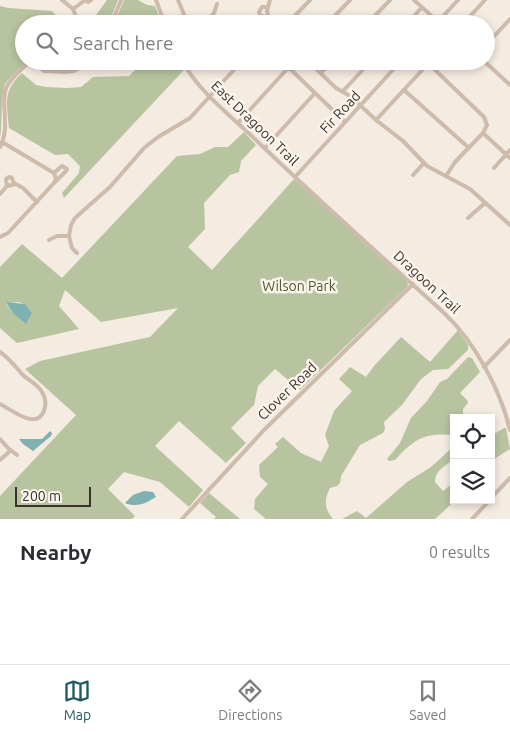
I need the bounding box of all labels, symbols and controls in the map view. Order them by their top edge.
search box [15,15,495,70]
icon: search [33,29,61,57]
text: Search here [73,32,173,54]
street label: East Dragoon Trail [208,77,302,169]
street label: Fir Road [317,88,363,136]
street label: Dragoon Trail [391,247,464,317]
park label: Wilson Park [262,278,336,294]
street label: Clover Road [254,359,320,423]
map controls [450,414,495,504]
button: locate [450,414,495,459]
button: layers [450,459,495,504]
scale bar [15,484,91,507]
text: 200 m [22,488,61,504]
text: Nearby [20,540,91,564]
text: 0 results [429,543,490,561]
tab: Map [63,677,91,723]
tab: Directions [218,677,282,723]
tab: Saved [409,677,447,723]

